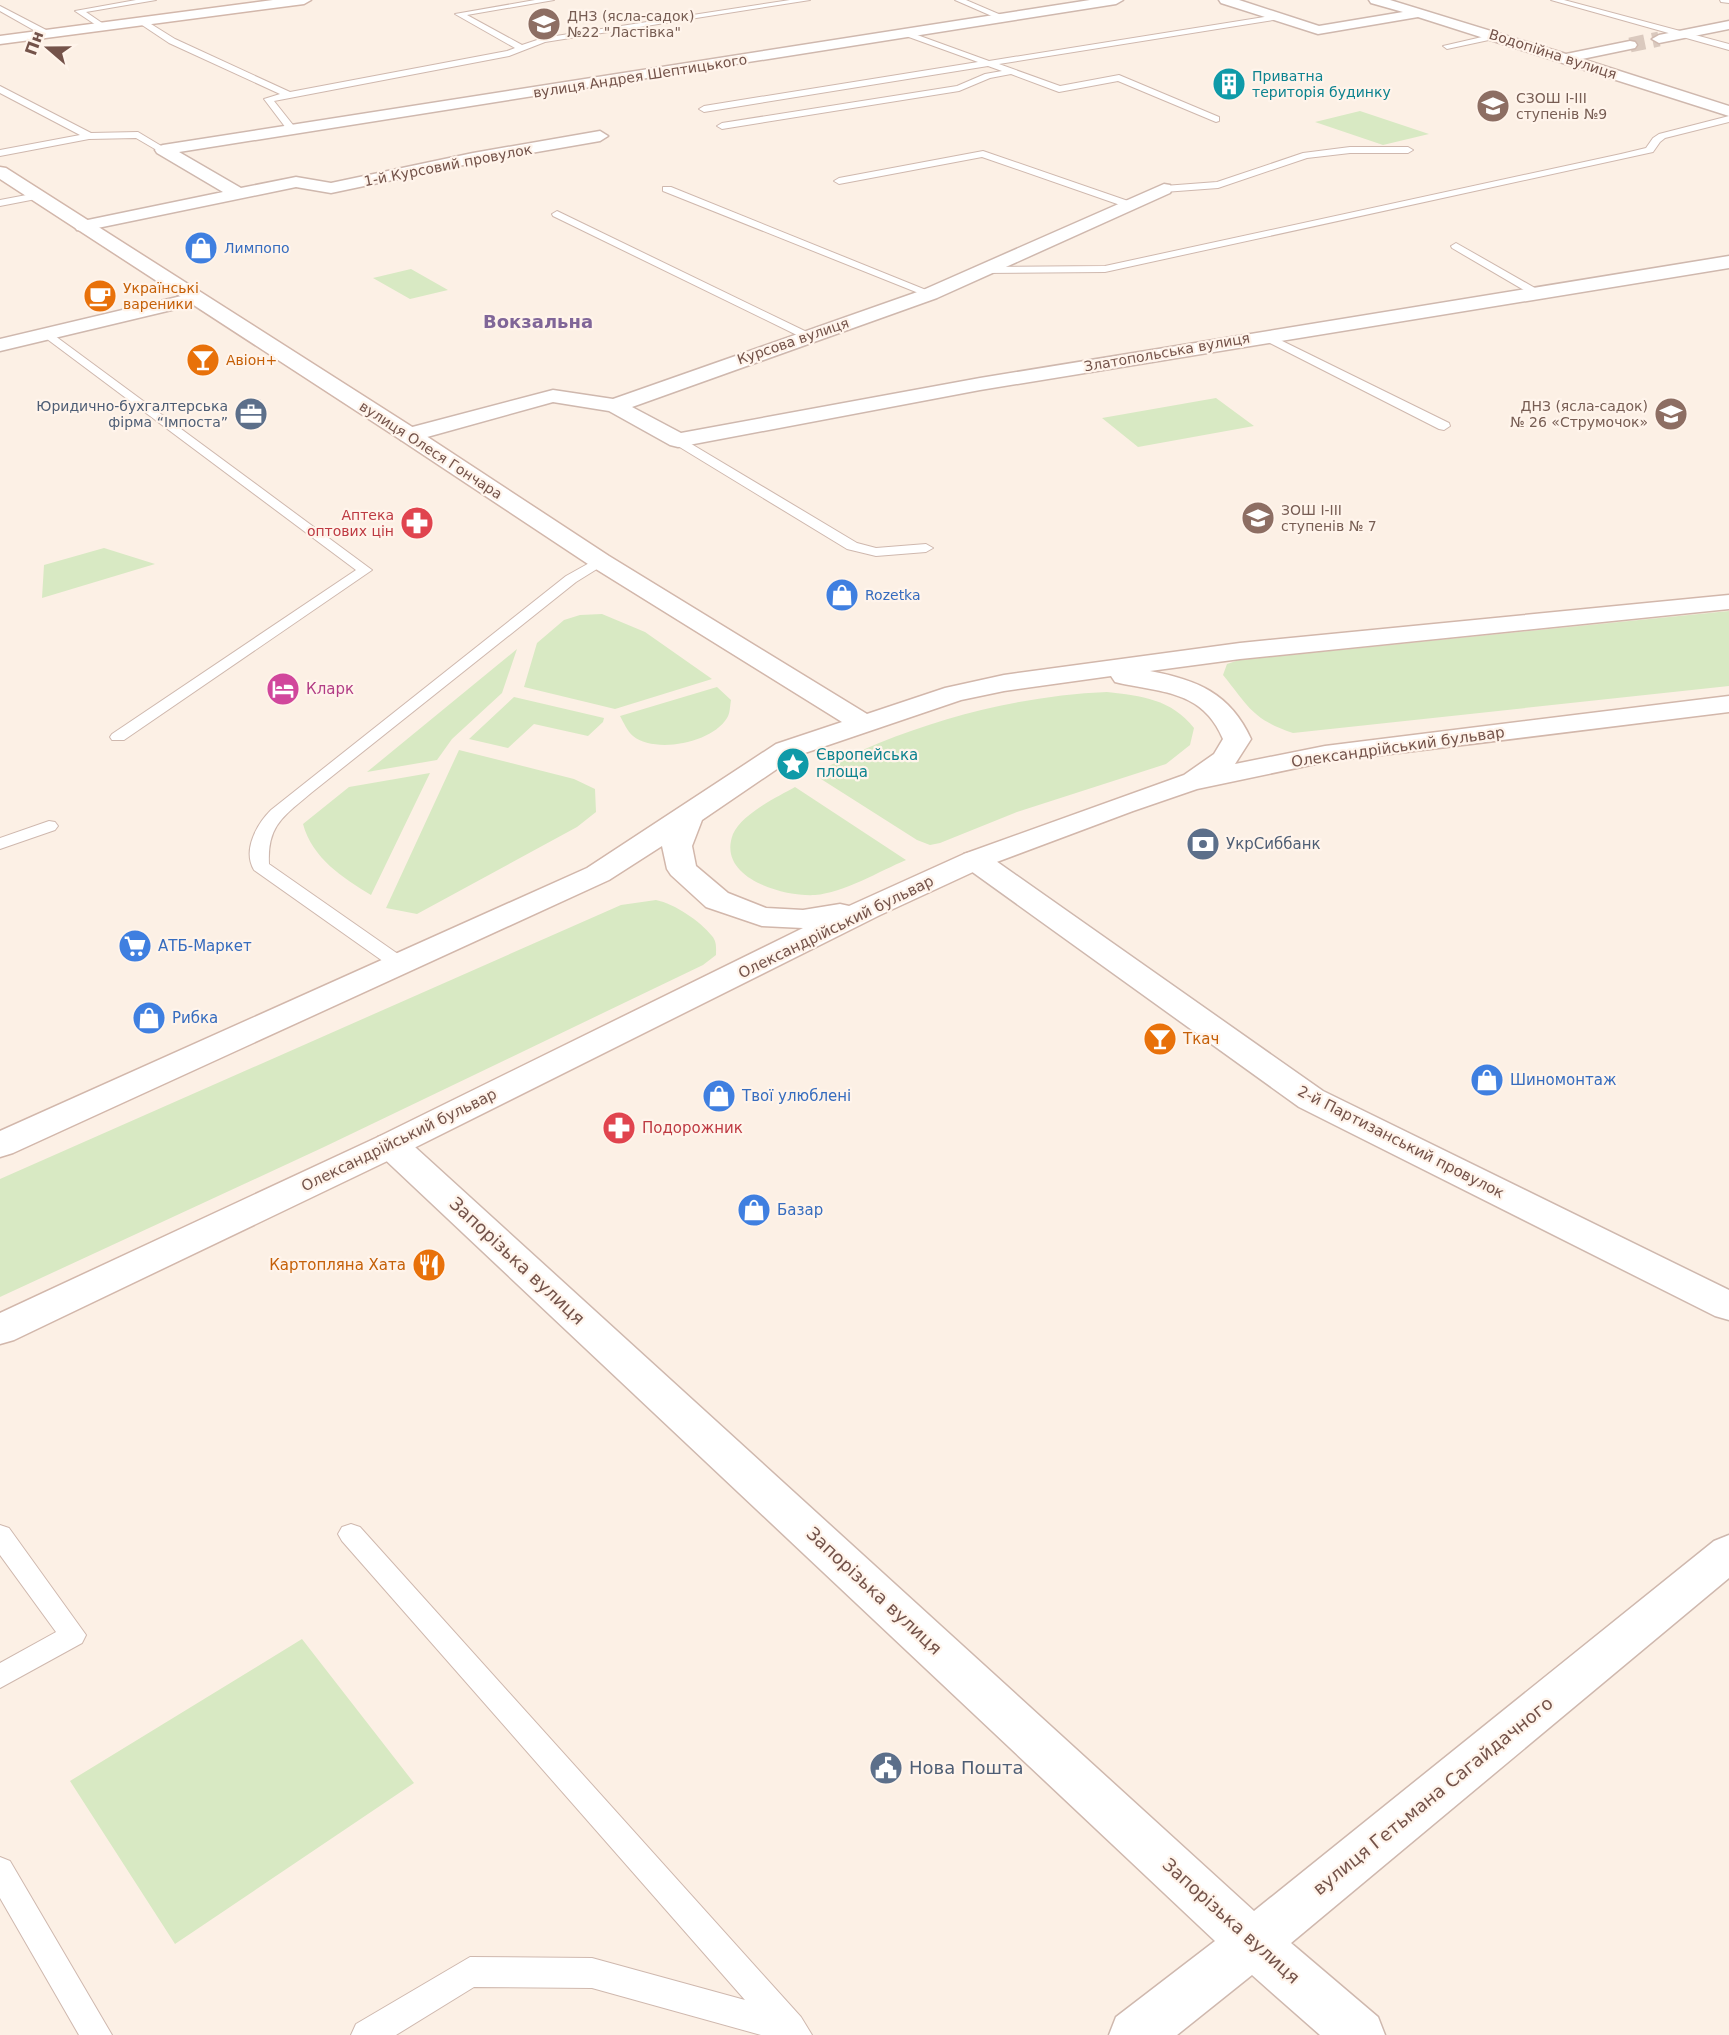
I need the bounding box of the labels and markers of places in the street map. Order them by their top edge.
school or university icon: ДНЗ (ясла-садок) №22 "Ластівка" [526,6,562,42]
place label: ДНЗ (ясла-садок) №22 "Ластівка" [567,8,695,40]
building icon: Приватна територія будинку [1211,66,1247,102]
place label: Приватна територія будинку [1252,68,1391,100]
school or university icon: СЗОШ І-ІІІ ступенів №9 [1475,88,1511,124]
place label: СЗОШ І-ІІІ ступенів №9 [1516,90,1607,122]
shop icon: Лимпопо [183,230,219,266]
place label: Лимпопо [224,240,290,256]
cafe icon: Українські вареники [82,278,118,314]
place label: Українські вареники [123,280,199,312]
bar icon: Авіон+ [185,342,221,378]
place label: Авіон+ [226,352,277,368]
office icon: Юридично-бухгалтерська фірма “Імпоста” [233,396,269,432]
school or university icon: ДНЗ (ясла-садок) № 26 «Струмочок» [1653,396,1689,432]
place label: Юридично-бухгалтерська фірма “Імпоста” [36,398,228,430]
place label: ДНЗ (ясла-садок) № 26 «Струмочок» [1510,398,1648,430]
school or university icon: ЗОШ І-ІІІ ступенів № 7 [1240,500,1276,536]
place label: ЗОШ І-ІІІ ступенів № 7 [1281,502,1377,534]
pharmacy icon: Аптека оптових цін [399,505,435,541]
place label: Аптека оптових цін [307,507,394,539]
shop icon: Rozetka [824,577,860,613]
place label: Rozetka [865,587,921,603]
hotel icon: Кларк [265,671,301,707]
place label: Кларк [306,680,354,698]
place icon: Європейська площа [775,746,811,782]
place label: Європейська площа [816,746,918,781]
bank icon: УкрСиббанк [1185,826,1221,862]
place label: УкрСиббанк [1226,835,1321,853]
supermarket icon: АТБ-Маркет [117,928,153,964]
place label: АТБ-Маркет [158,937,252,955]
shop icon: Рибка [131,1000,167,1036]
place label: Рибка [172,1009,218,1027]
bar icon: Ткач [1142,1021,1178,1057]
place label: Ткач [1182,1030,1219,1048]
shop icon: Шиномонтаж [1469,1062,1505,1098]
place label: Шиномонтаж [1510,1071,1617,1089]
shop icon: Твої улюблені [701,1078,737,1114]
place label: Твої улюблені [741,1087,851,1105]
pharmacy icon: Подорожник [601,1110,637,1146]
place label: Подорожник [642,1119,743,1137]
shop icon: Базар [736,1192,772,1228]
place label: Базар [777,1201,823,1219]
restaurant icon: Картопляна Хата [411,1247,447,1283]
place label: Картопляна Хата [269,1256,406,1274]
public building icon: Нова Пошта [868,1750,904,1786]
place label: Нова Пошта [909,1757,1023,1778]

